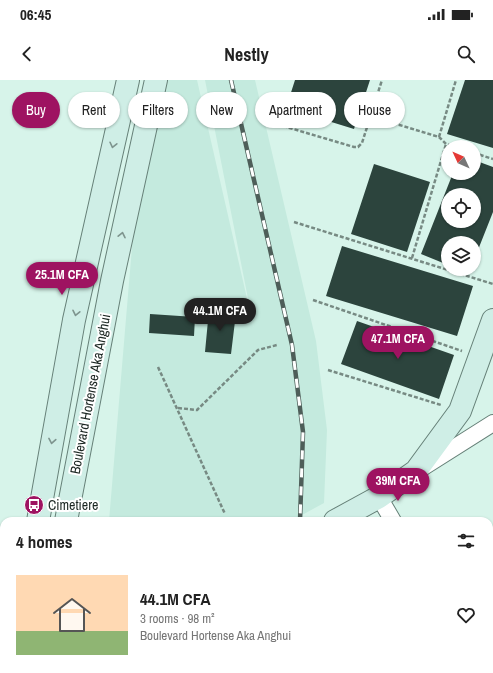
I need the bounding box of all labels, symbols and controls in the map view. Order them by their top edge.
text: 06:45 [20,4,51,25]
text: Nestly [224,42,269,67]
icon: back [16,43,38,65]
icon: search [455,43,477,65]
chip: Buy [12,92,60,128]
chip: Rent [68,92,120,128]
chip: Filters [128,92,188,128]
chip: New [196,92,247,128]
chip: Apartment [255,92,336,128]
chip: House [344,92,405,128]
north arrow [441,140,481,180]
map controls [441,140,481,276]
one-way arrow [109,142,118,149]
button: locate [441,188,481,228]
one-way arrow [117,232,125,239]
button: layers [441,236,481,276]
pin: 25.1M CFA [16,262,108,296]
text: 25.1M CFA [35,266,89,283]
pin: 44.1M CFA [174,298,266,332]
text: 44.1M CFA [193,302,247,319]
one-way arrow [72,310,80,316]
street label: Boulevard Hortense Aka Anghui [66,312,114,476]
pin: 47.1M CFA [352,326,444,360]
text: 47.1M CFA [371,330,425,347]
one-way arrow [49,438,57,444]
pin: 39M CFA [361,468,435,502]
text: 39M CFA [375,472,421,489]
bus stop icon: Cimetiere [23,494,45,516]
place label: Cimetiere [48,496,98,514]
text: 4 homes [16,530,73,553]
icon: filters [455,530,477,552]
text: 44.1M CFA [140,587,211,610]
icon: home [48,591,96,639]
icon: heart [455,604,477,626]
text: 3 rooms · 98 m² [140,610,215,627]
text: Boulevard Hortense Aka Anghui [140,627,291,644]

